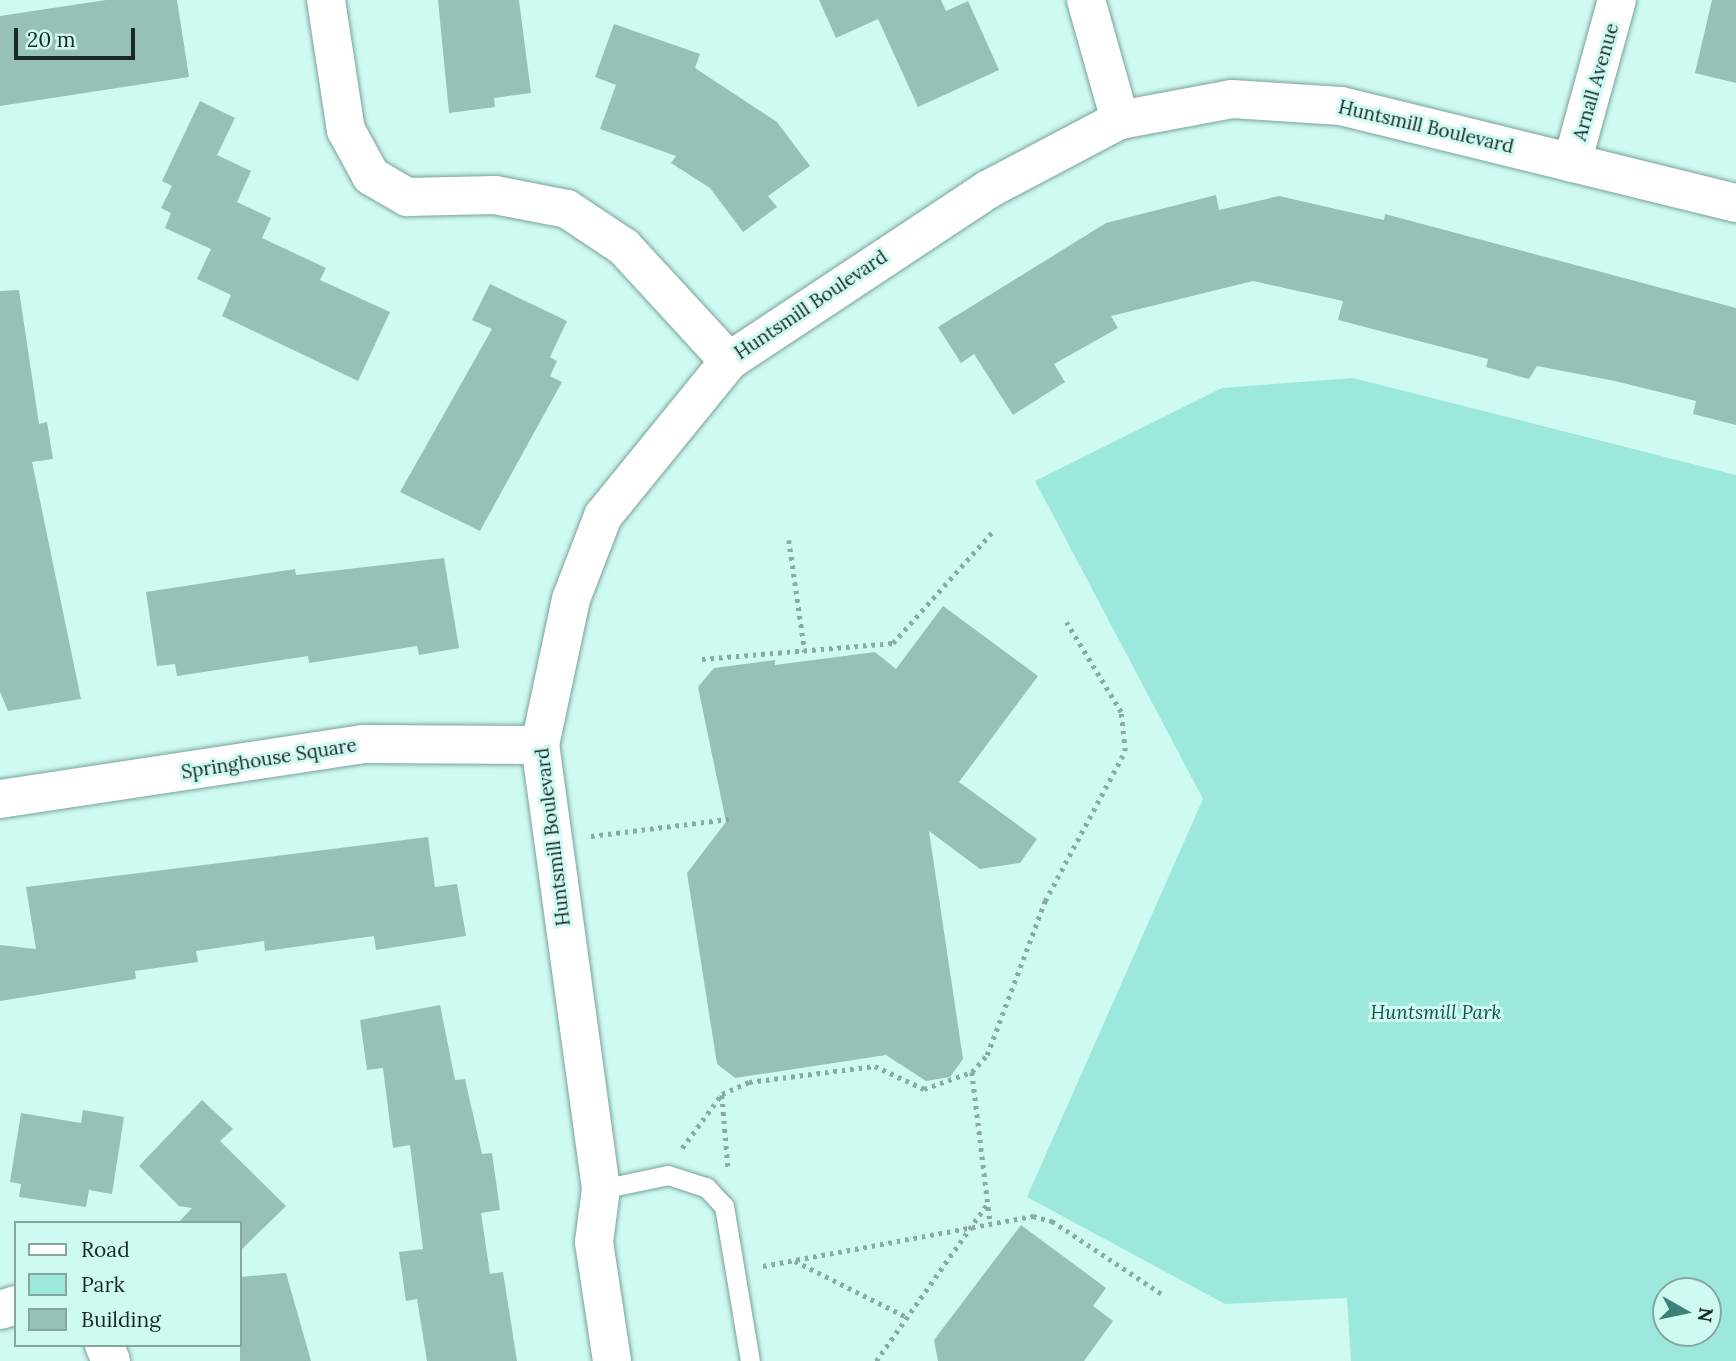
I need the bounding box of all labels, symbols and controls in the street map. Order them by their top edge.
scale bar [18,14,138,58]
street label: Arnall Avenue [1568,21,1624,143]
text: 20 m [27,26,76,53]
street label: Huntsmill Boulevard [1336,96,1516,158]
street label: Huntsmill Boulevard [730,245,892,365]
street label: Springhouse Square [180,734,358,784]
street label: Huntsmill Boulevard [531,747,575,927]
park label: Huntsmill Park [1371,1002,1501,1024]
legend [14,1221,242,1347]
text: Road [81,1236,130,1263]
text: Park [81,1271,125,1298]
north arrow [1652,1277,1722,1347]
text: Building [81,1306,161,1333]
text: N [1693,1306,1719,1324]

